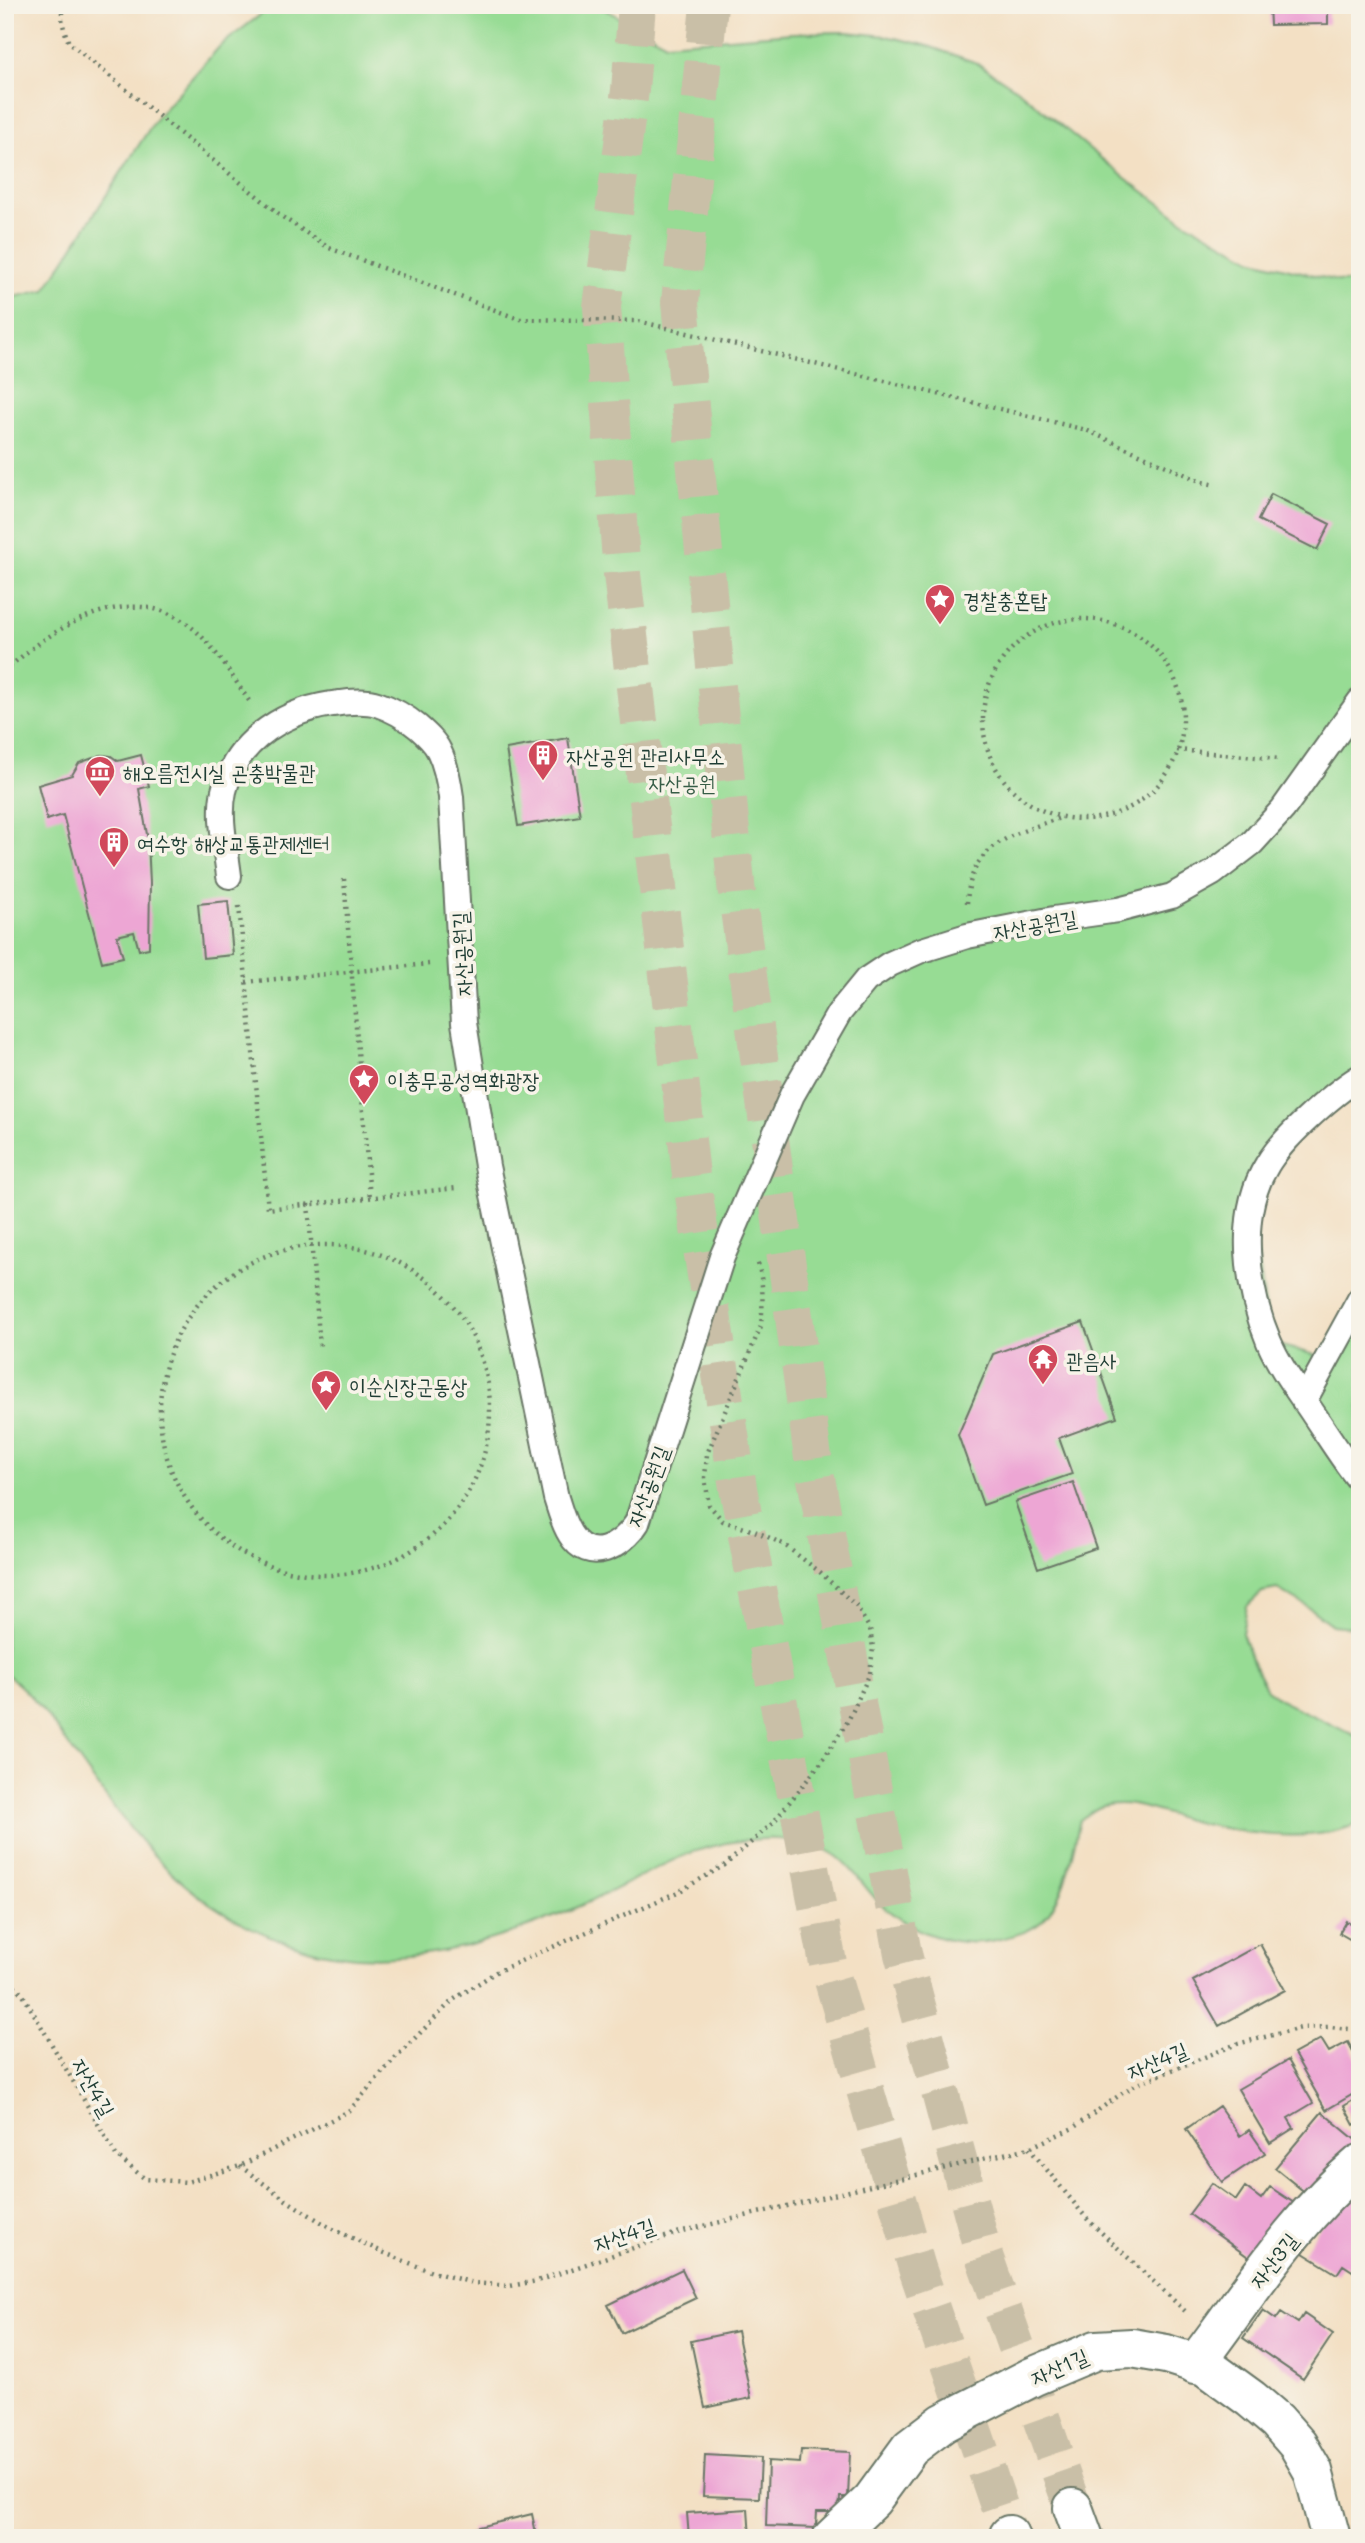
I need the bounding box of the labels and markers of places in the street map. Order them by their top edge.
place icon: 경찰충혼탑 [923,582,957,626]
place label: 경찰충혼탑 [963,586,1048,613]
building icon: 자산공원 관리사무소 [526,738,560,782]
place label: 자산공원 관리사무소 [566,742,725,769]
museum icon: 해오름전시실 곤충박물관 [83,754,117,798]
place label: 해오름전시실 곤충박물관 [123,758,316,785]
building icon: 여수항 해상교통관제센터 [97,825,131,869]
place label: 여수항 해상교통관제센터 [137,829,330,856]
place icon: 이충무공성역화광장 [347,1062,381,1106]
place label: 이충무공성역화광장 [387,1066,539,1093]
temple icon: 관음사 [1026,1342,1060,1386]
place label: 관음사 [1066,1346,1117,1373]
place icon: 이순신장군동상 [309,1368,343,1412]
place label: 이순신장군동상 [349,1372,467,1399]

